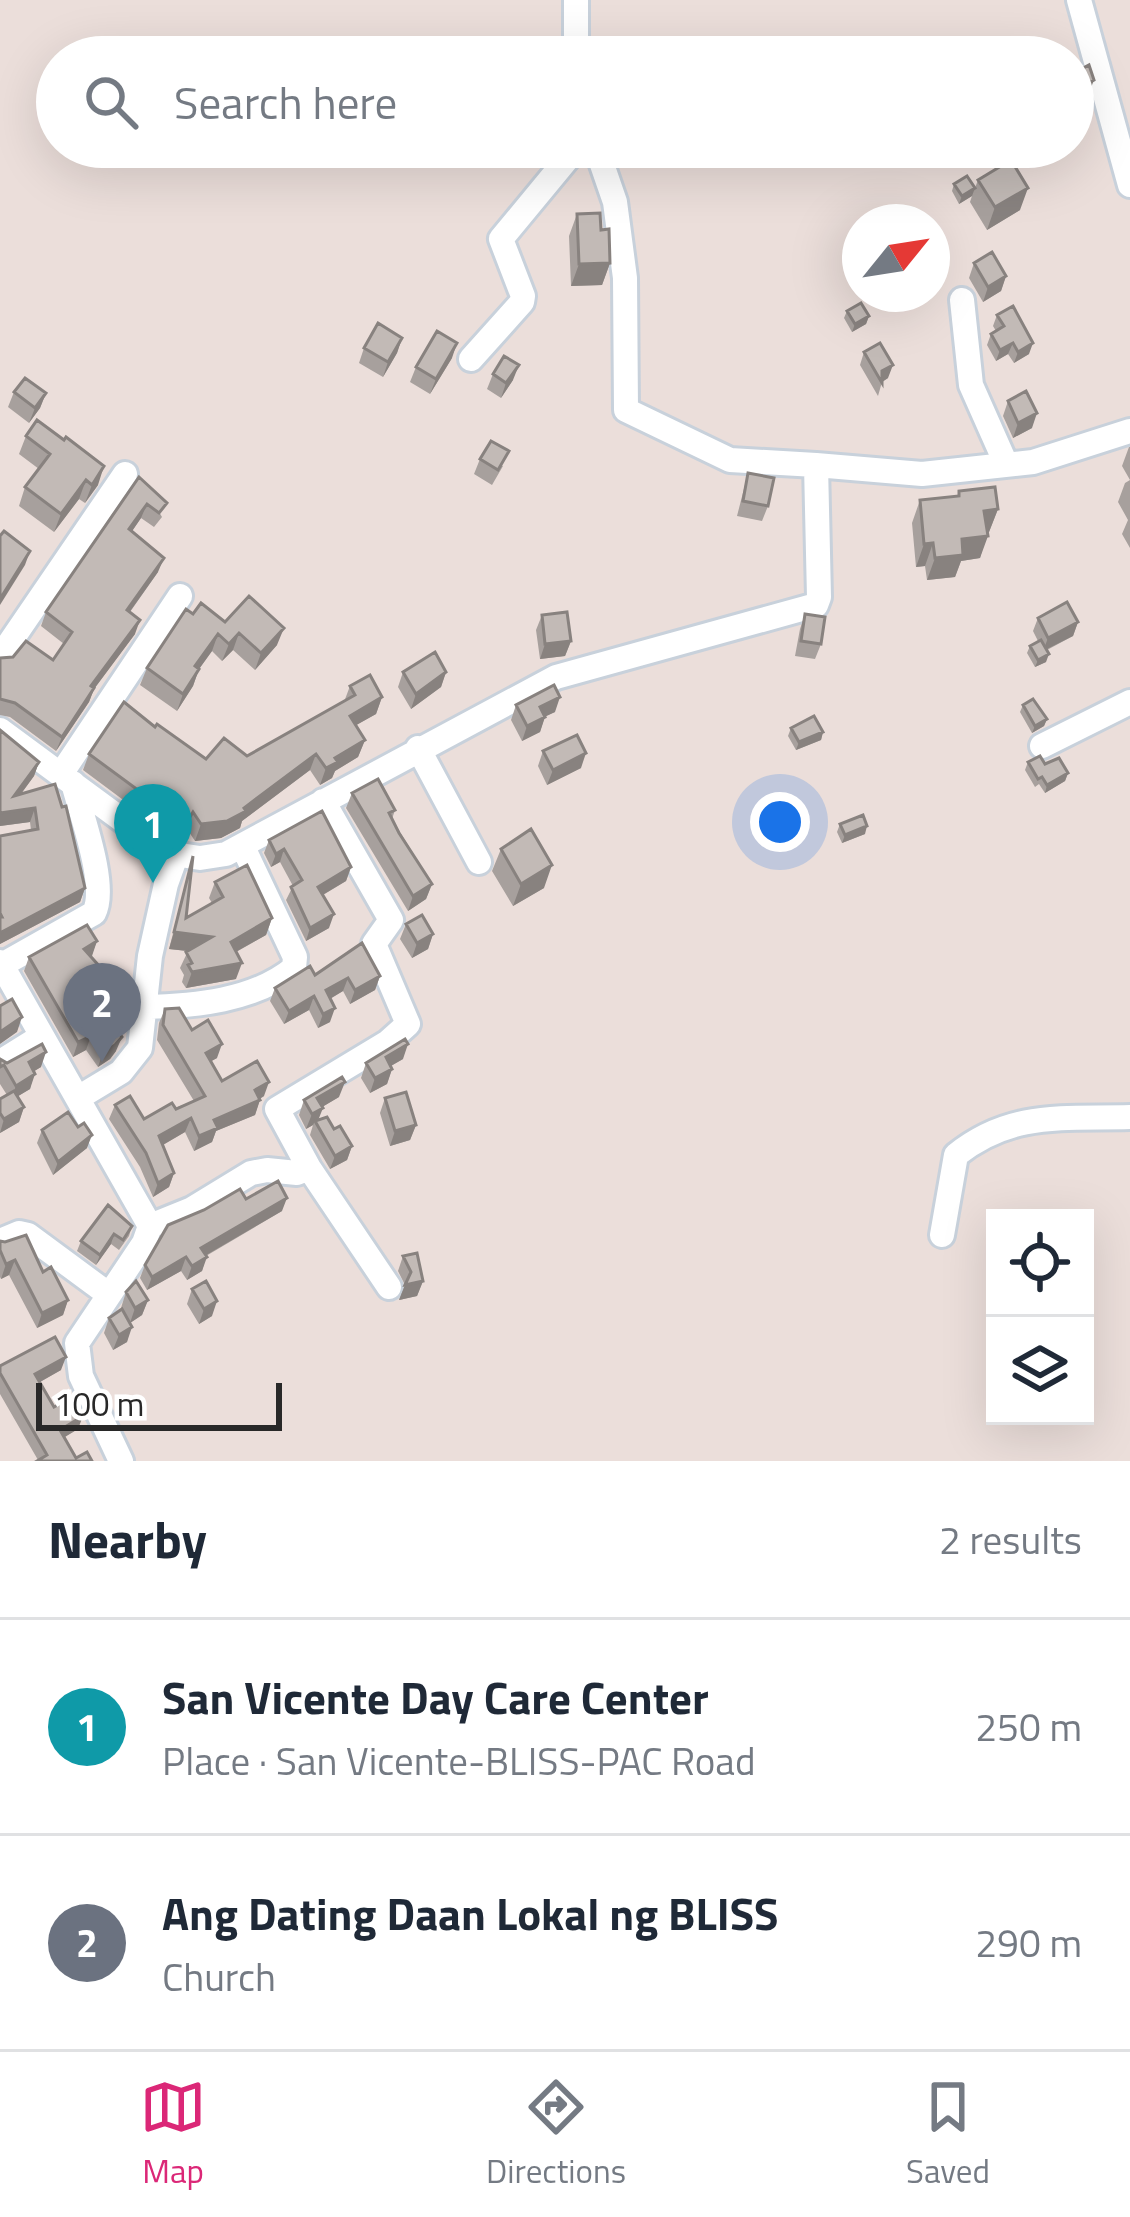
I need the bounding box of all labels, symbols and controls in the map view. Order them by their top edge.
search box [36,36,1094,168]
text: Search here [174,68,397,136]
icon: search [78,69,144,135]
north arrow [842,204,950,312]
pin: 1 [114,784,192,883]
your location [750,792,810,852]
pin: 2 [63,963,141,1062]
map controls [986,1209,1094,1425]
button: locate [986,1209,1094,1317]
button: layers [986,1317,1094,1425]
scale bar [36,1377,282,1430]
text: 100 m [54,1379,144,1429]
text: Nearby [48,1500,207,1578]
text: 2 results [939,1510,1082,1569]
text: San Vicente Day Care Center [162,1663,709,1731]
text: 1 [76,1697,98,1756]
text: 250 m [975,1697,1082,1756]
text: Place · San Vicente-BLISS-PAC Road [162,1731,756,1790]
text: Ang Dating Daan Lokal ng BLISS [162,1879,779,1947]
text: 2 [76,1913,98,1972]
text: 290 m [975,1913,1082,1972]
text: Church [162,1947,276,2006]
tab: Map [140,2074,206,2196]
tab: Directions [486,2074,626,2196]
tab: Saved [906,2074,990,2196]

